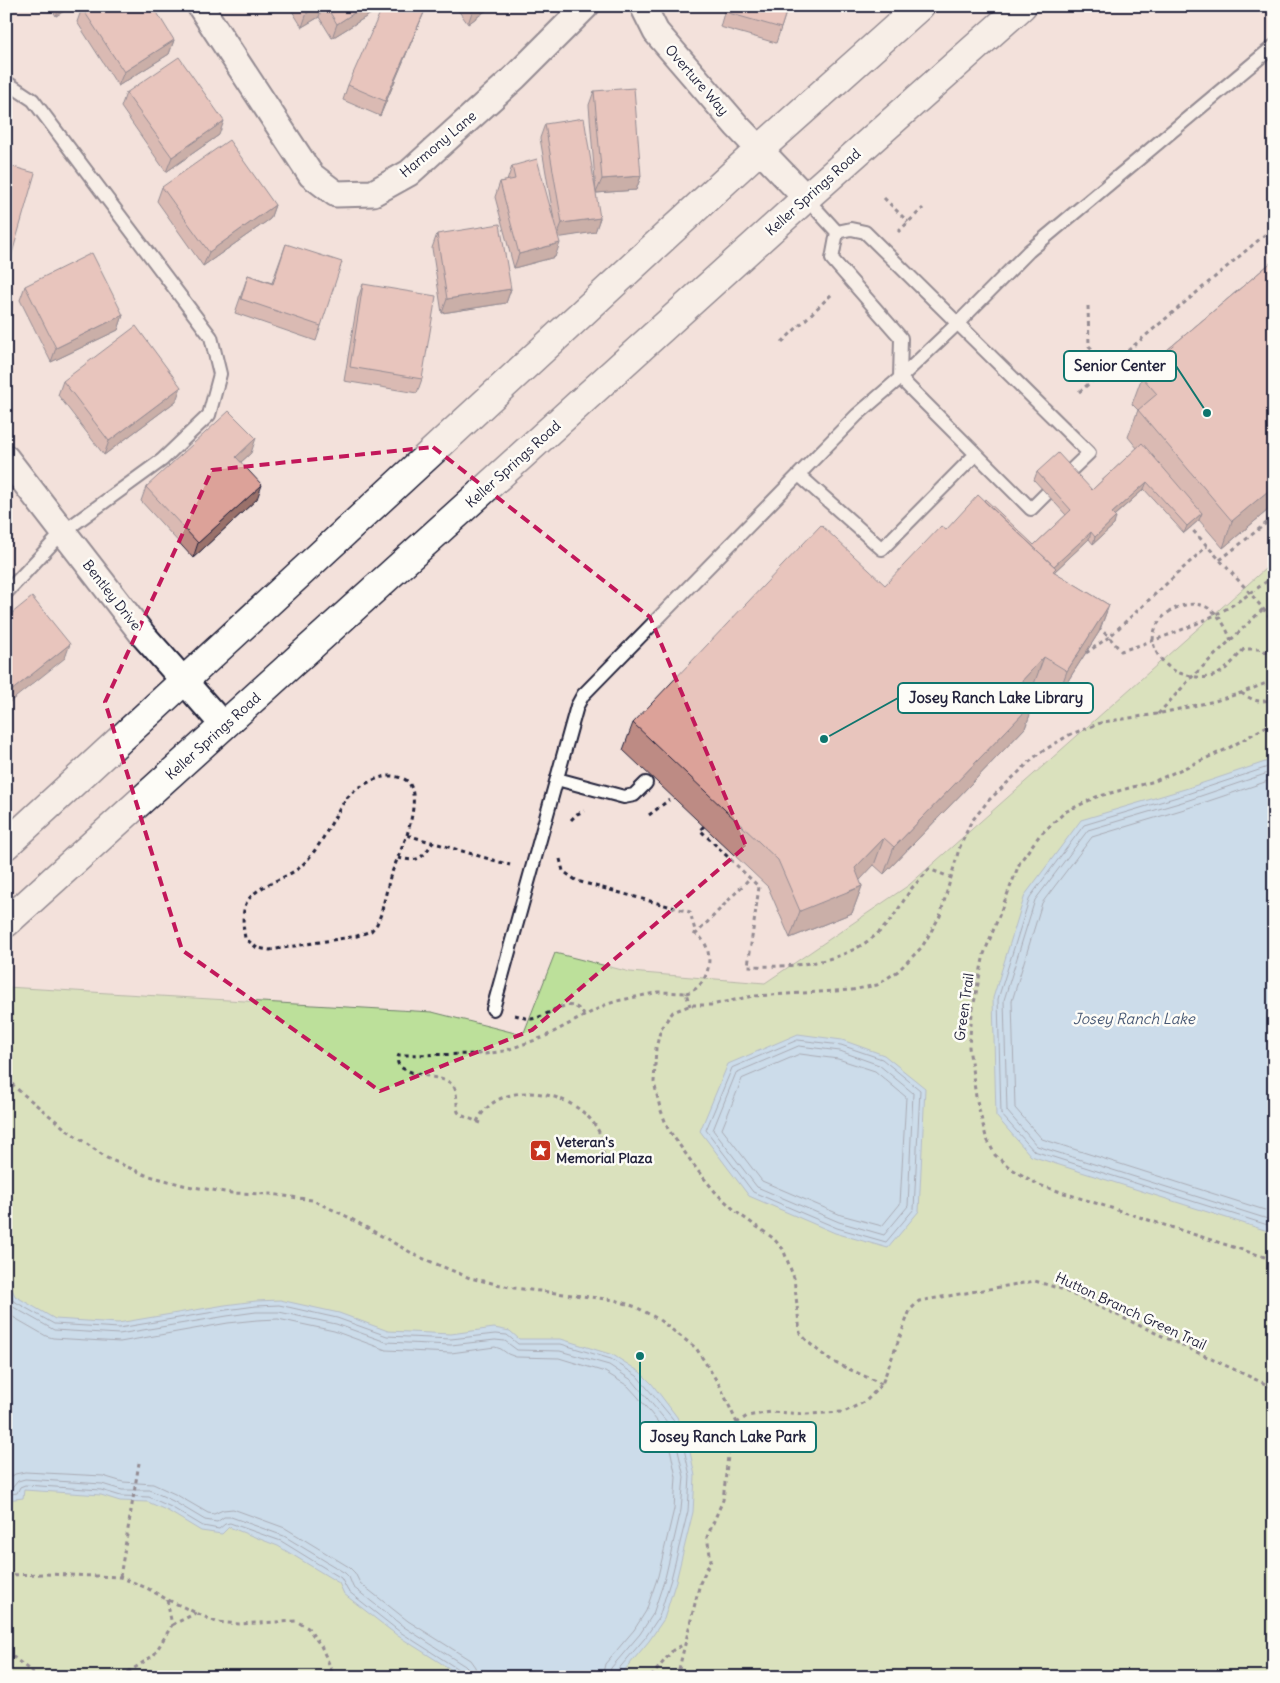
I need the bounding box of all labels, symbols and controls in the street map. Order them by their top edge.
street label: Overture Way [661,41,733,119]
street label: Harmony Lane [396,107,480,181]
street label: Keller Springs Road [762,145,864,239]
callout: Senior Center [1064,351,1176,381]
text: Senior Center [1074,356,1167,375]
street label: Keller Springs Road [462,417,564,511]
street label: Bentley Drive [79,556,145,634]
callout: Josey Ranch Lake Library [898,683,1093,713]
text: Josey Ranch Lake Library [909,688,1083,708]
street label: Keller Springs Road [162,689,264,783]
street label: Green Trail [950,972,978,1042]
water label: Josey Ranch Lake [1073,1009,1196,1028]
place label: Veteran's Memorial Plaza [556,1133,652,1167]
place icon: Veteran's Memorial Plaza [528,1138,552,1162]
street label: Hutton Branch Green Trail [1053,1268,1209,1354]
callout: Josey Ranch Lake Park [640,1422,816,1452]
text: Josey Ranch Lake Park [650,1427,807,1447]

